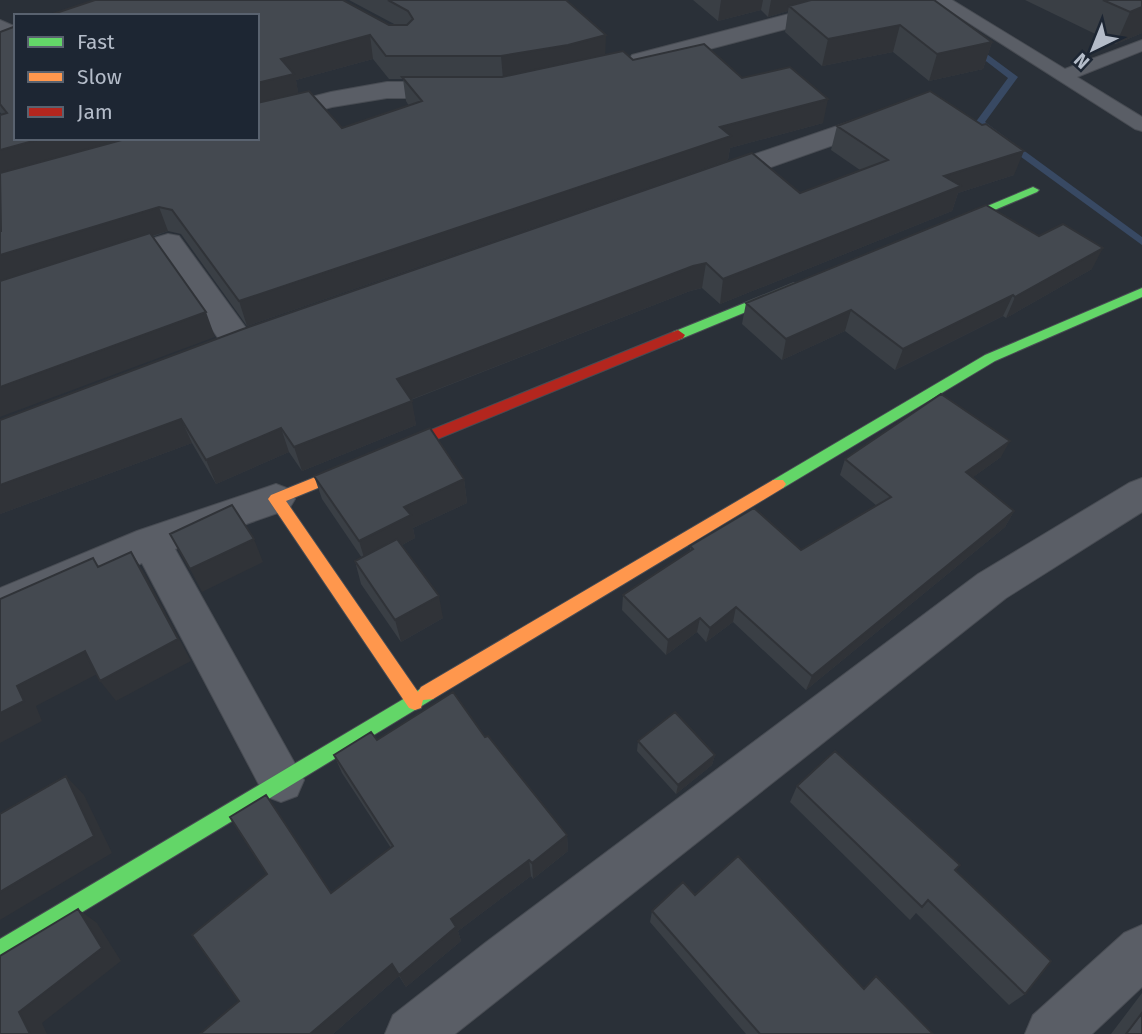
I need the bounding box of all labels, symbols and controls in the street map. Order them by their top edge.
legend [14,14,259,140]
north arrow [1058,14,1128,84]
text: Fast [77,29,115,55]
text: N [1069,48,1094,74]
text: Slow [77,64,122,90]
text: Jam [77,99,113,125]

